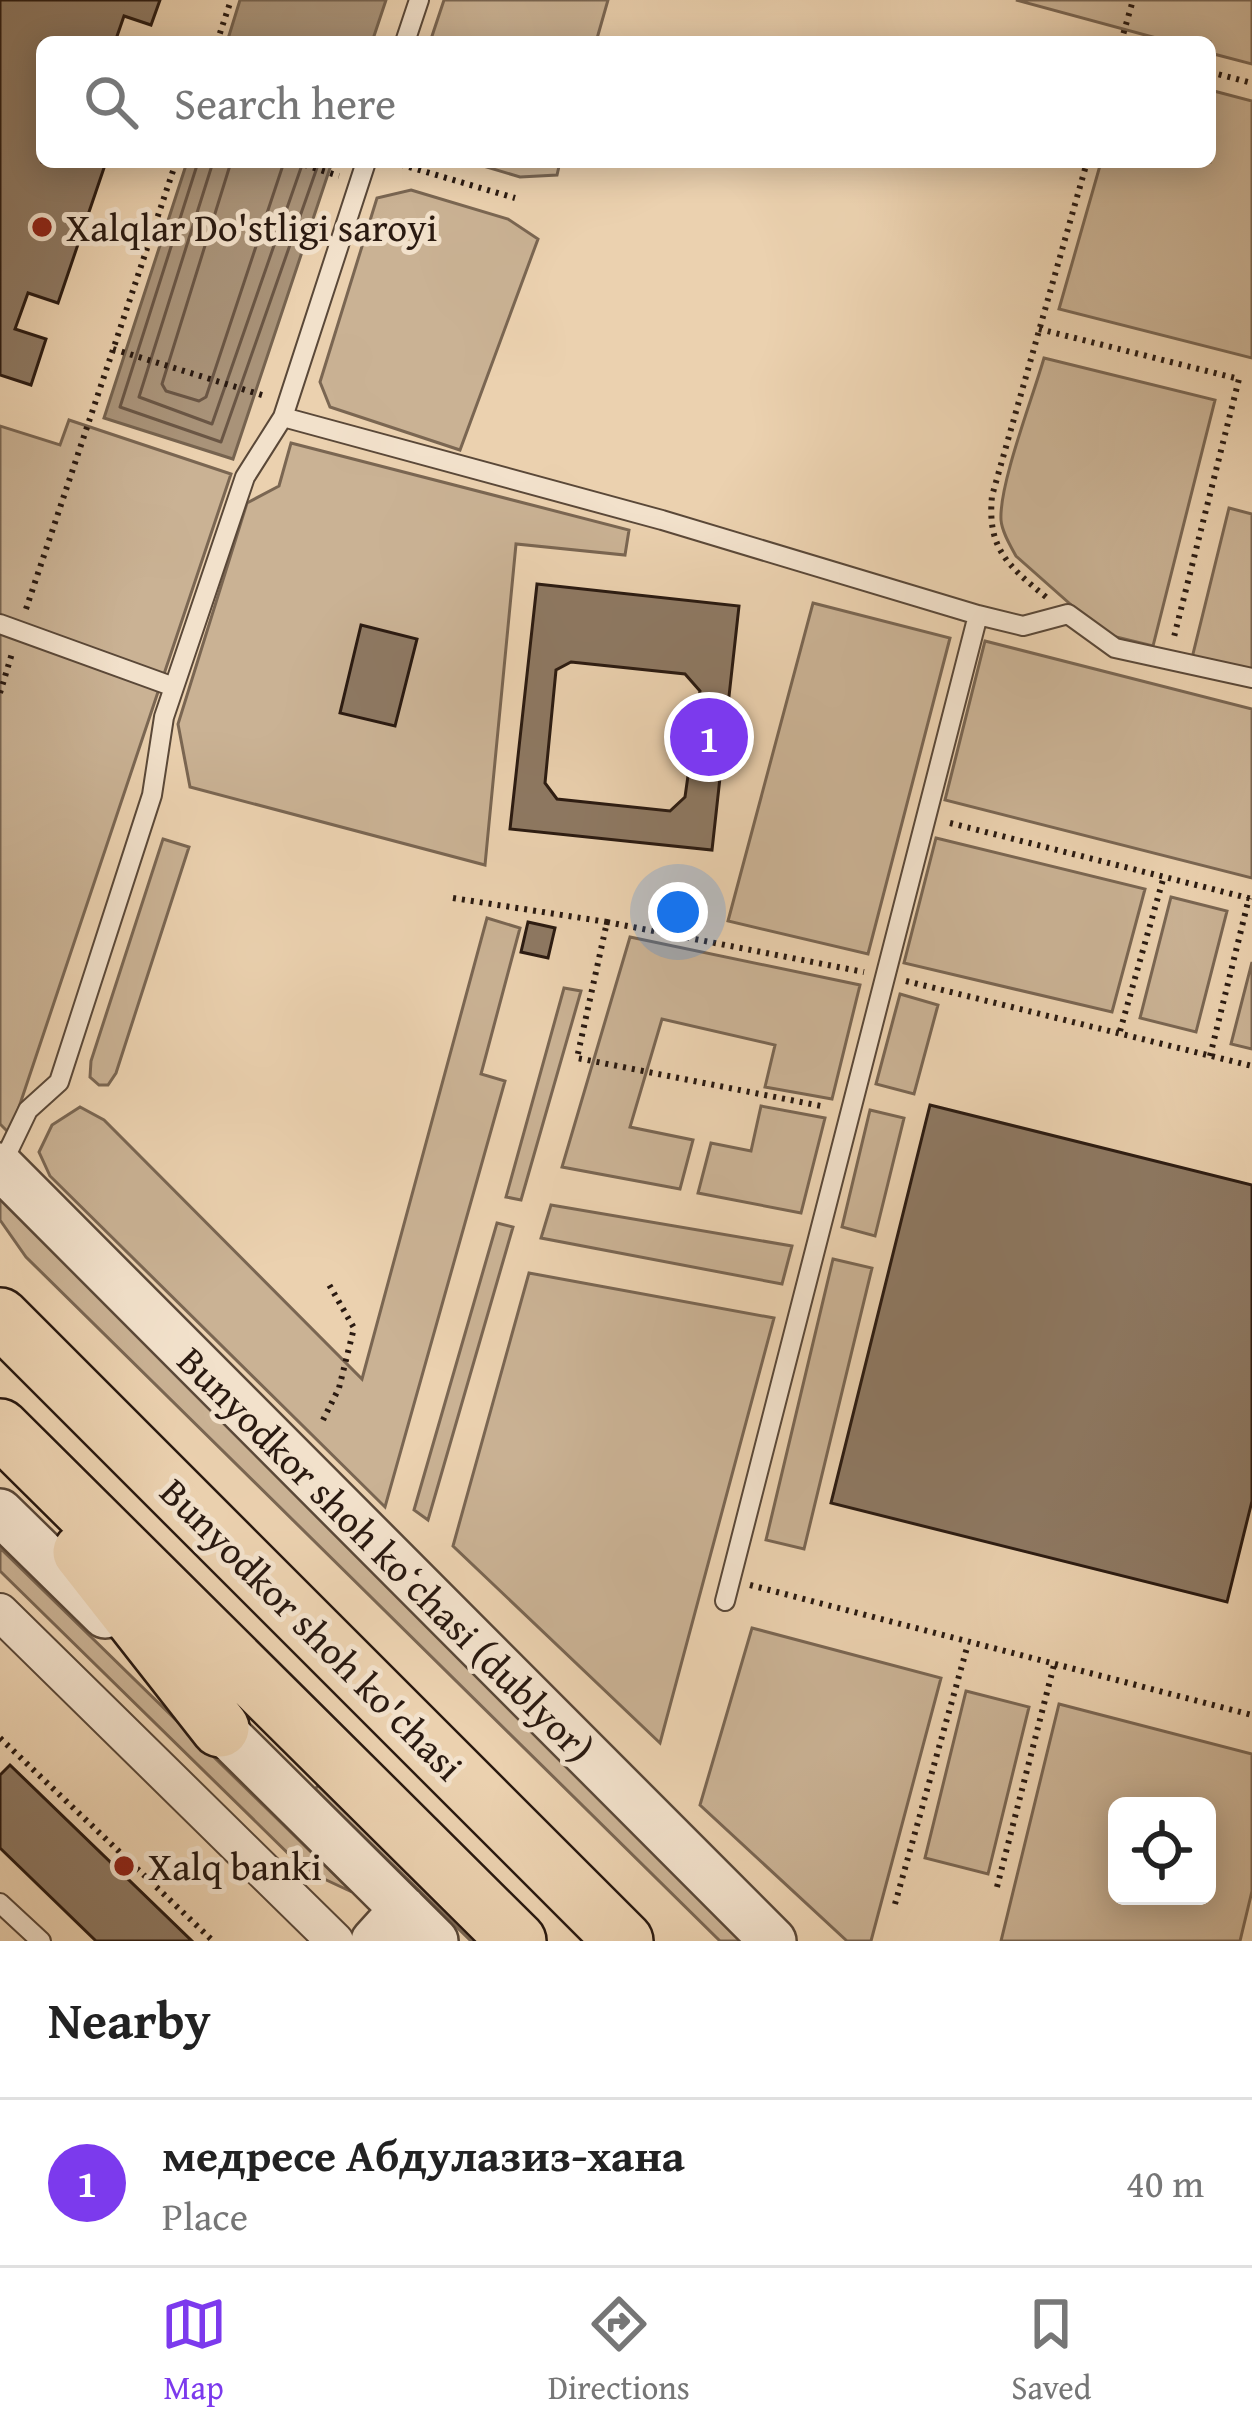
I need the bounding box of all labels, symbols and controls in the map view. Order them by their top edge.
search box [36,36,1216,168]
icon: search [78,69,144,135]
text: Search here [174,70,396,135]
place label: Xalqlar Do'stligi saroyi [66,198,438,255]
marker: Xalqlar Do'stligi saroyi [29,214,55,240]
pin: 1 [670,692,748,782]
your location [648,882,708,942]
street label: Bunyodkor shoh koʻchasi (dublyor) [165,1333,607,1775]
street label: Bunyodkor shoh ko'chasi [148,1464,477,1793]
map controls [1108,1797,1216,1905]
button: locate [1108,1797,1216,1905]
place label: Xalq banki [148,1837,322,1894]
marker: Xalq banki [111,1853,137,1879]
text: Nearby [48,1982,211,2057]
text: медресе Абдулазиз-хана [162,2122,685,2187]
text: 1 [77,2154,97,2211]
text: 40 m [1126,2154,1204,2211]
text: Place [162,2187,248,2244]
tab: Map [161,2291,227,2411]
tab: Directions [548,2291,690,2411]
tab: Saved [1011,2291,1091,2411]

